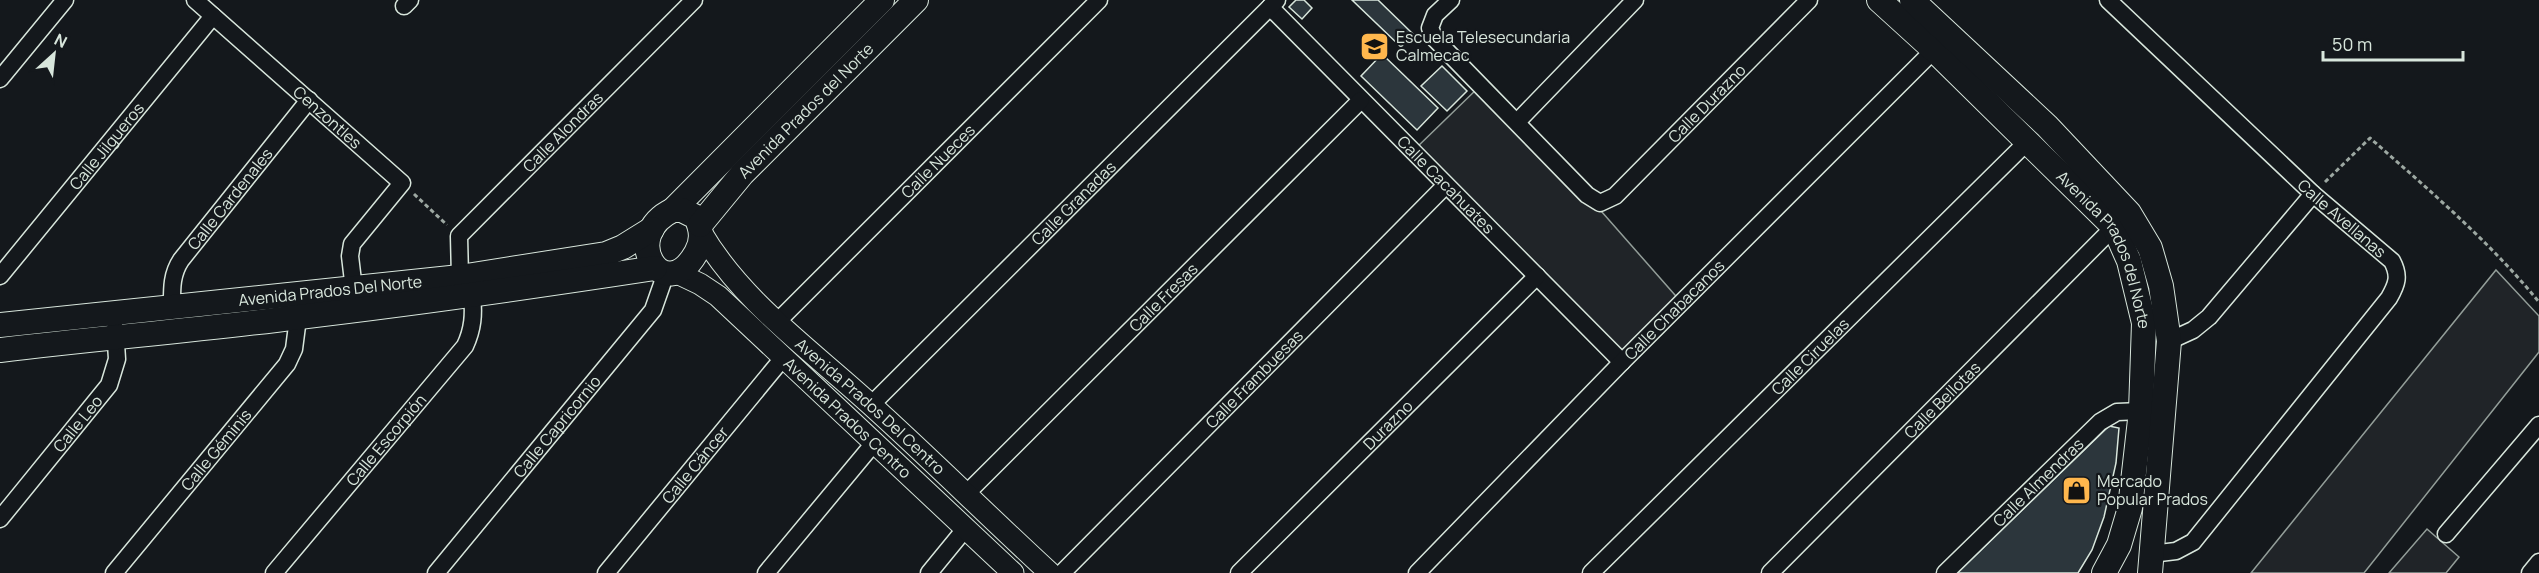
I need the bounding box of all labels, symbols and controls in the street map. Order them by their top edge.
north arrow [24,24,84,84]
scale bar [2323,24,2462,62]
place label: Escuela Telesecundaria Calmecac [1396,26,1570,66]
text: N [51,28,71,53]
school or university icon: Escuela Telesecundaria Calmecac [1359,30,1391,62]
text: 50 m [2332,32,2372,56]
street label: Avenida Prados del Norte [733,38,878,183]
street label: Calle Durazno [1663,59,1751,147]
street label: Cenzontles [289,81,367,154]
street label: Calle Alondras [518,87,608,177]
street label: Calle Jilgueros [64,98,149,194]
street label: Calle Nueces [896,119,980,203]
street label: Calle Cacahuates [1392,131,1500,239]
street label: Calle Cardenales [182,143,278,254]
street label: Calle Granadas [1026,156,1121,250]
street label: Avenida Prados del Norte [2052,166,2155,329]
street label: Calle Avellanas [2293,174,2391,262]
street label: Calle Chabacanos [1619,255,1729,365]
street label: Calle Fresas [1124,258,1203,337]
street label: Avenida Prados Del Norte [237,270,423,311]
street label: Calle Ciruelas [1766,313,1854,400]
street label: Calle Frambuesas [1200,325,1308,433]
street label: Avenida Prados Del Centro [791,333,950,479]
street label: Avenida Prados Centro [779,352,916,483]
street label: Calle Bellotas [1899,357,1985,443]
street label: Calle Capricornio [508,371,606,482]
street label: Calle Escorpión [341,389,431,491]
street label: Calle Leo [48,390,107,457]
street label: Durazno [1358,395,1417,454]
street label: Calle Géminis [176,404,256,495]
street label: Calle Cáncer [657,421,733,508]
street label: Calle Almendras [1988,433,2088,532]
place label: Mercado Popular Prados [2097,470,2208,510]
shop icon: Mercado Popular Prados [2060,474,2092,506]

